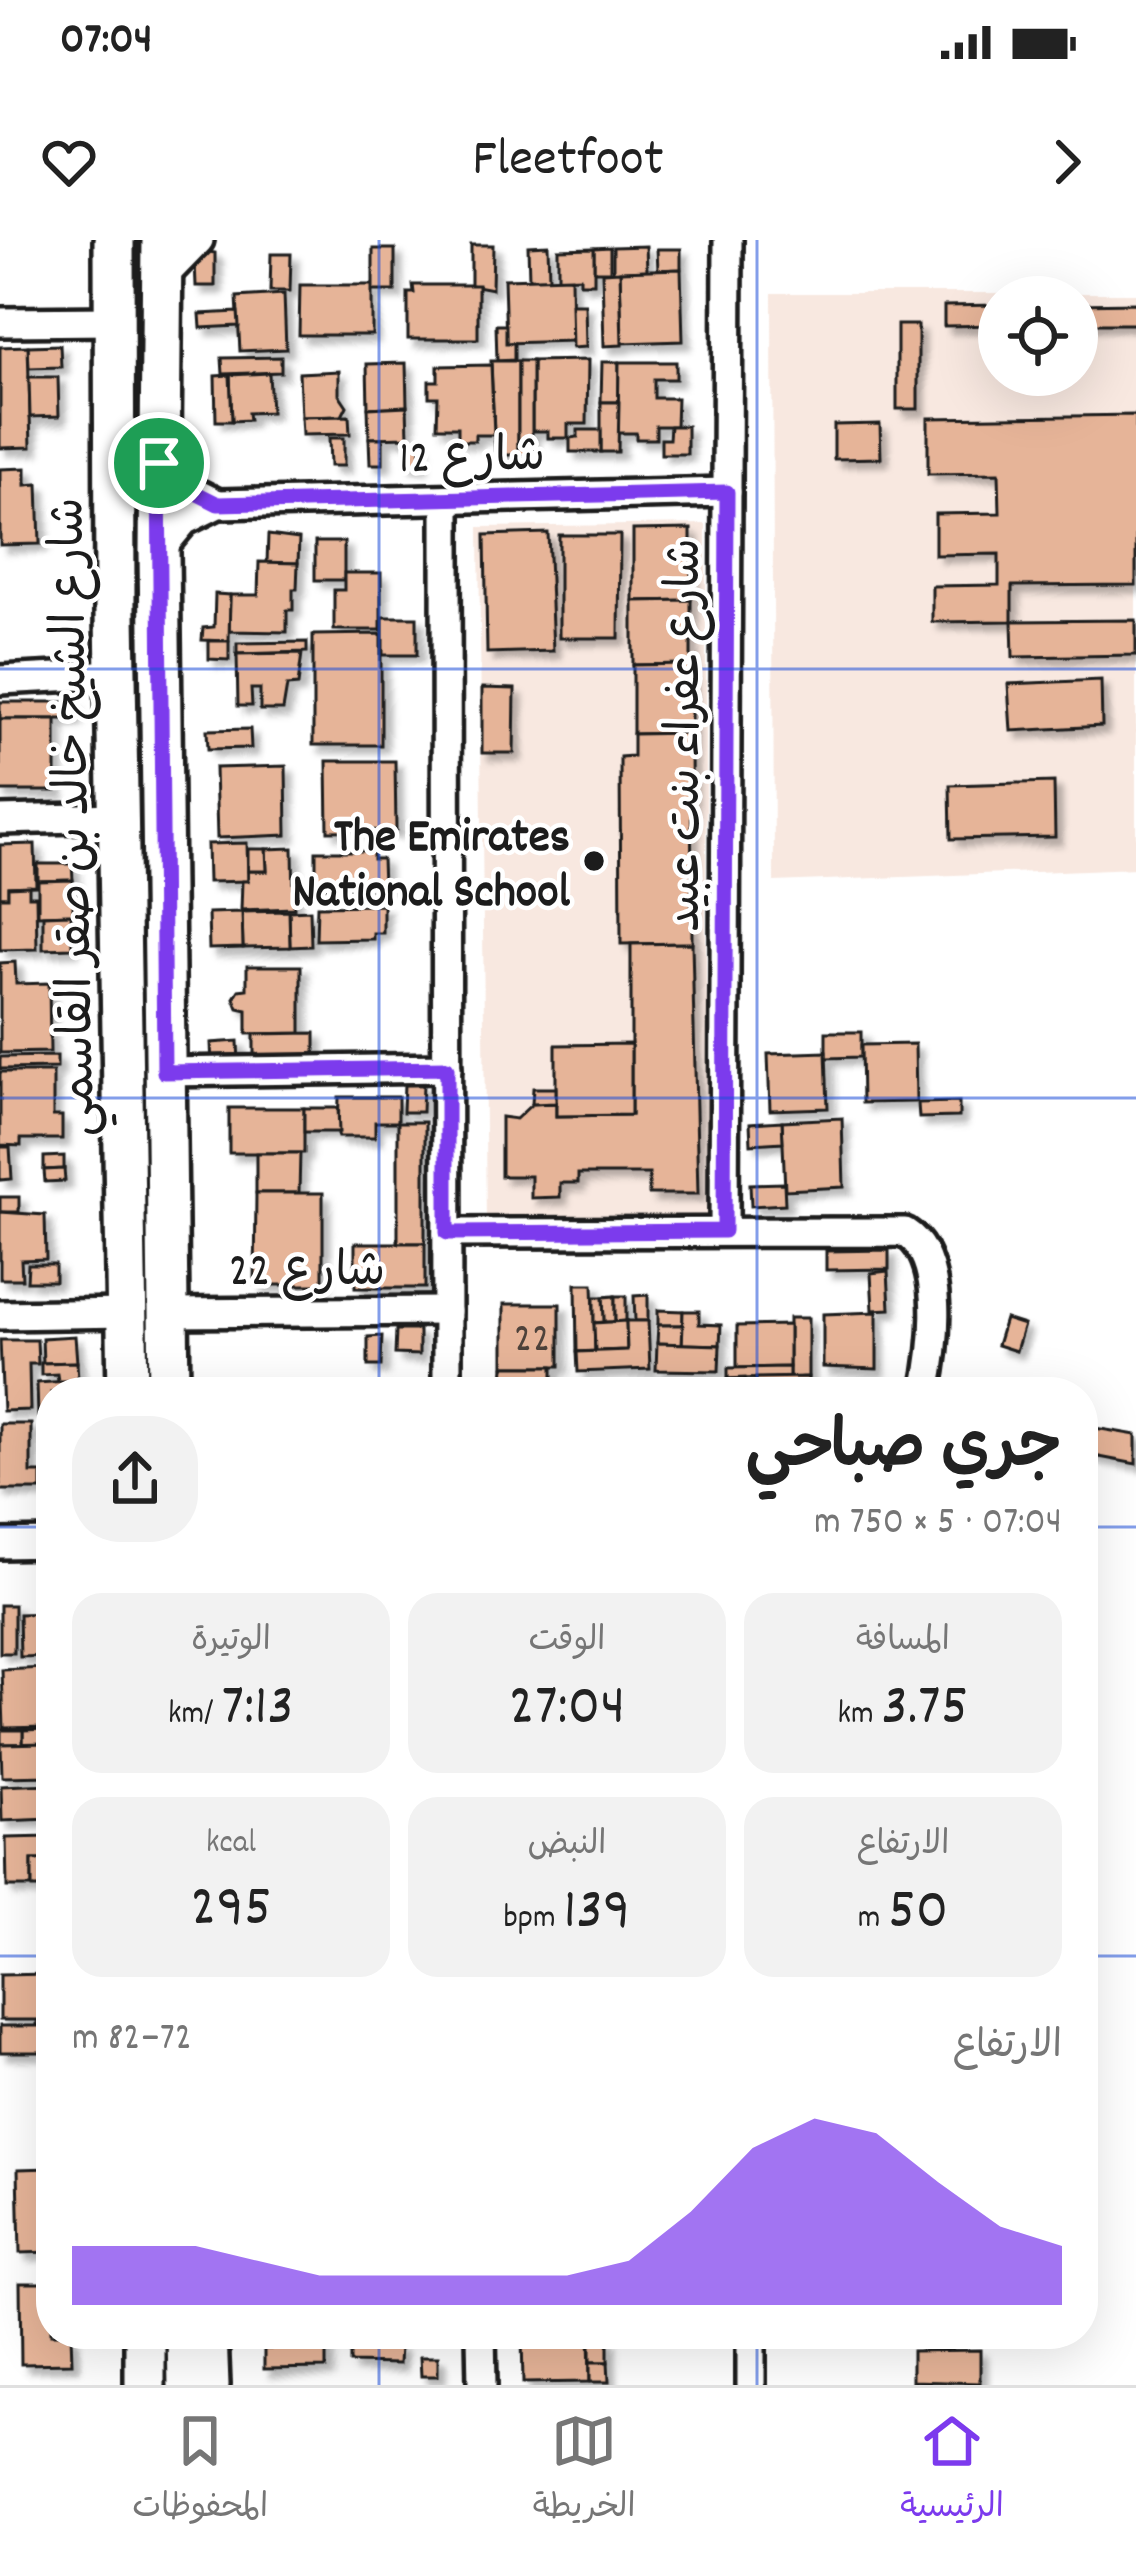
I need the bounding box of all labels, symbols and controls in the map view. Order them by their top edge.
text: 07:04 [60,10,152,74]
text: Fleetfoot [472,124,664,201]
icon: heart [36,129,102,195]
icon: forward [1034,129,1100,195]
map controls [978,276,1098,396]
button: locate [978,276,1098,396]
pin [108,412,210,514]
street label: شارع 12 [398,425,546,496]
icon: arrive [126,430,192,496]
street label: شارع الشيخ خالد بن صقر القاسمي [37,497,118,1137]
street label: شارع عفراء بنت عبيد [654,538,723,932]
place label: The Emirates National School [292,806,571,930]
marker: The Emirates National School [581,848,607,874]
street label: شارع 22 [229,1240,385,1309]
house number: 22 [514,1312,550,1372]
text: جري صباحي [745,1405,1062,1499]
button: share [72,1416,198,1542]
text: 07:04 · 5 × 750 m [814,1497,1062,1552]
text: الوتيرة [191,1619,271,1666]
text: الوقت [529,1619,606,1666]
text: المسافة [856,1619,950,1666]
text: 7:13 [221,1667,294,1753]
text: 27:04 [509,1667,625,1753]
text: 3.75 [881,1667,969,1753]
text: /km [168,1692,221,1739]
text: km [837,1692,881,1739]
text: kcal [206,1821,256,1868]
text: النبض [528,1823,606,1870]
text: الارتفاع [857,1823,949,1870]
text: 295 [190,1868,272,1954]
text: 139 [563,1871,631,1957]
text: 50 [888,1871,948,1957]
text: bpm [503,1896,563,1943]
text: m [858,1896,888,1943]
text: 72–82 m [72,2013,192,2068]
text: الارتفاع [953,2021,1062,2076]
tab: المحفوظات [132,2408,268,2534]
tab: الخريطة [533,2408,636,2534]
tab: الرئيسية [900,2408,1004,2534]

